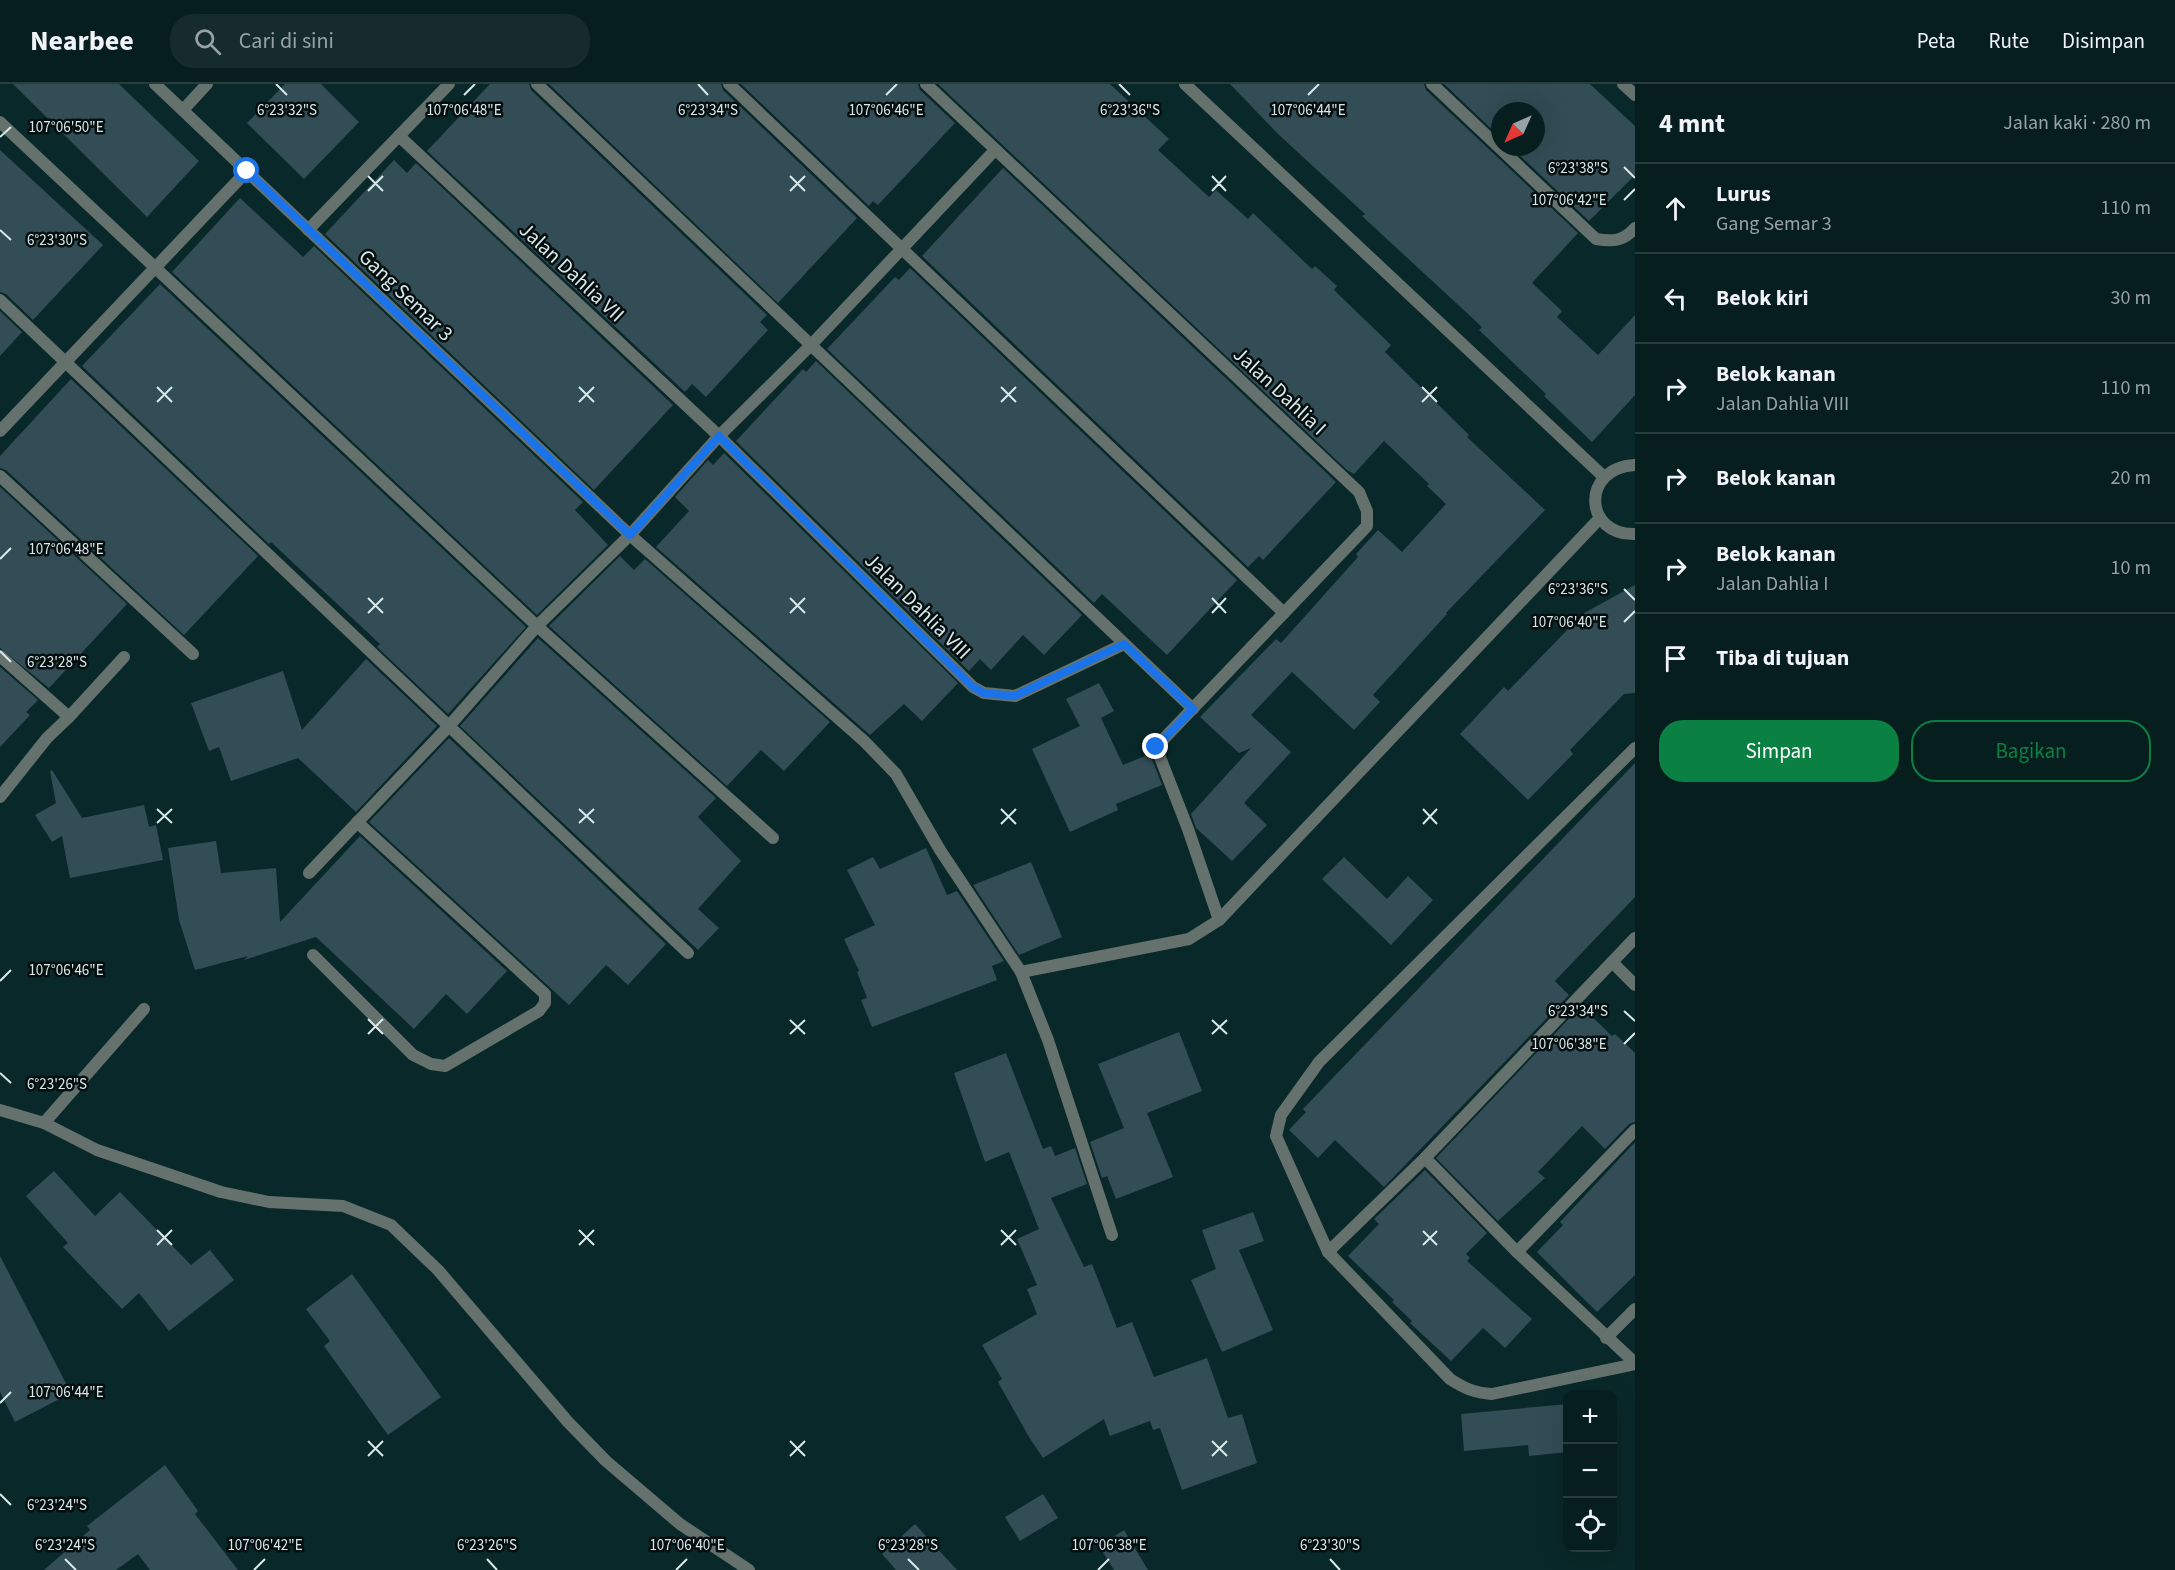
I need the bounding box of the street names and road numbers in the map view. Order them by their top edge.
street label: Jalan Dahlia VII [513,215,631,329]
street label: Gang Semar 3 [352,242,460,348]
street label: Jalan Dahlia I [1227,340,1333,442]
street label: Jalan Dahlia VIII [858,546,978,666]

